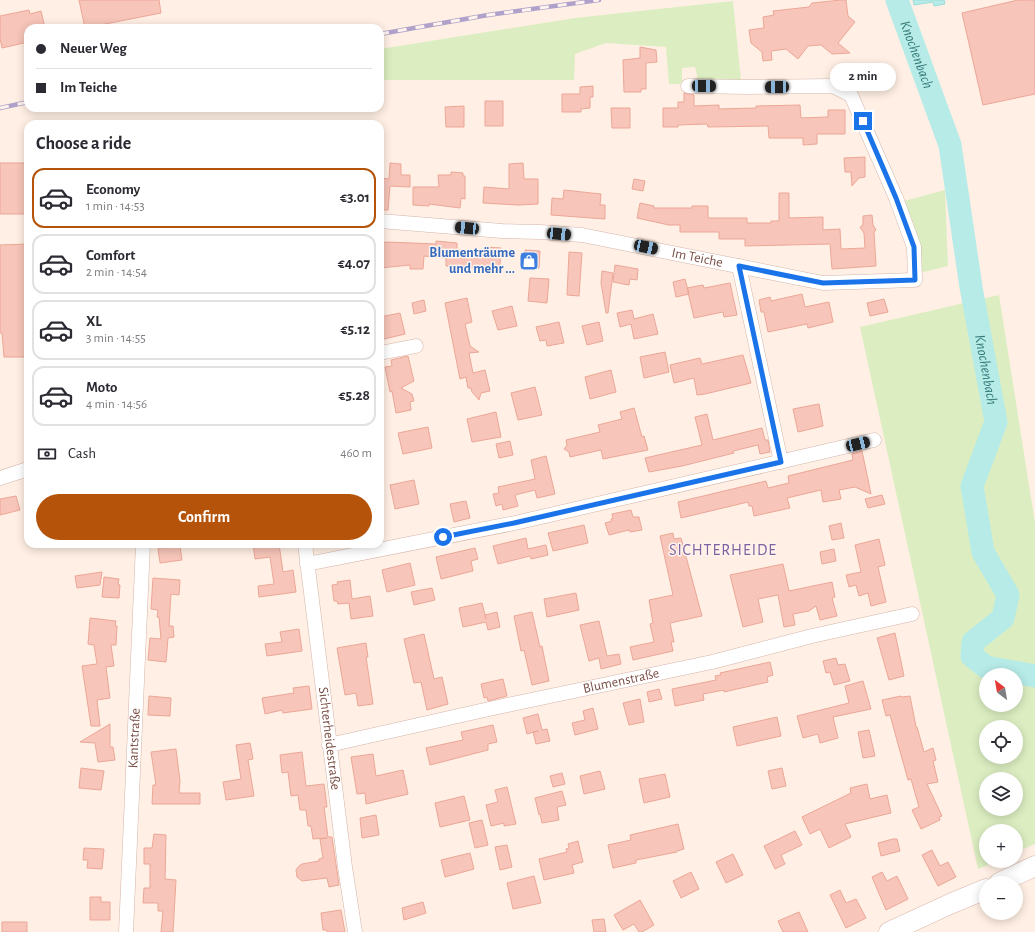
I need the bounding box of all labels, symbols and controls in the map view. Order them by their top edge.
water label: Knochenbach [898,19,936,90]
text: Neuer Weg [60,41,127,56]
callout: 2 min [830,63,896,91]
text: 2 min [849,70,877,83]
text: Im Teiche [60,80,117,95]
car [692,80,716,92]
car [765,81,789,93]
route end [854,112,872,130]
text: Choose a ride [36,135,131,153]
icon: car [38,180,74,216]
text: Economy [86,182,140,197]
text: €3.01 [340,190,370,205]
text: 1 min · 14:53 [86,200,145,213]
car [455,221,479,235]
car [547,227,571,241]
car [633,239,659,255]
icon: car [38,246,74,282]
place label: Blumenträume und mehr ... [429,246,515,276]
street label: Im Teiche [670,246,724,270]
text: Comfort [86,248,135,263]
shop icon: Blumenträume und mehr ... [518,250,540,272]
text: €4.07 [338,256,370,271]
text: 2 min · 14:54 [86,266,147,279]
icon: car [38,312,74,348]
text: XL [86,314,102,329]
text: €5.12 [341,322,370,337]
text: 3 min · 14:55 [86,332,146,345]
water label: Knochenbach [972,333,1000,406]
icon: car [38,378,74,414]
text: Moto [86,380,118,395]
text: €5.28 [339,388,370,403]
text: 4 min · 14:56 [86,398,147,411]
car [845,435,871,453]
icon: cash [36,443,58,465]
text: Cash [68,446,96,461]
text: 460 m [340,447,372,460]
button: Confirm [36,494,372,540]
route start [434,528,452,546]
district label: SICHTERHEIDE [669,542,777,558]
street label: Blumenstraße [582,666,661,696]
north arrow [979,668,1023,712]
map controls [979,668,1023,920]
street label: Sichterheidestraße [316,686,342,791]
street label: Kantstraße [126,708,143,769]
button: locate [979,720,1023,764]
button: layers [979,772,1023,816]
button: + [979,824,1023,868]
button: − [979,876,1023,920]

